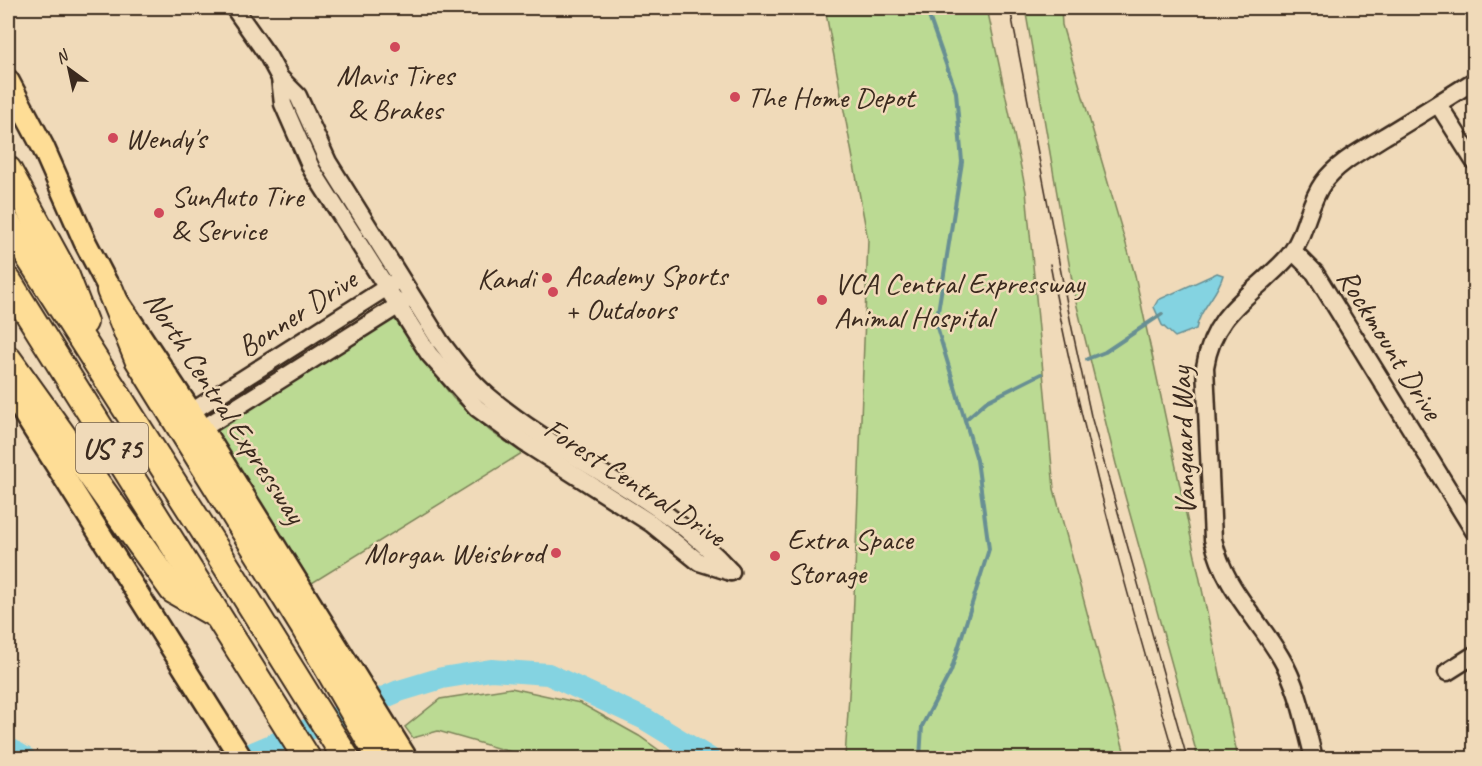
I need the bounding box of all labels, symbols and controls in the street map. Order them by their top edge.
north arrow [39,39,99,99]
marker: Mavis Tires & Brakes [388,40,402,54]
text: N [52,44,74,68]
place label: Mavis Tires & Brakes [336,56,456,128]
place label: The Home Depot [747,78,917,116]
marker: The Home Depot [728,90,742,104]
place label: Wendy's [125,119,209,157]
marker: Wendy's [106,131,120,145]
place label: SunAuto Tire & Service [171,177,306,249]
marker: SunAuto Tire & Service [152,206,166,220]
place label: Academy Sports + Outdoors [565,256,730,328]
street label: Bonner Drive [230,259,366,366]
place label: Kandi [477,259,538,297]
street label: Rockmount Drive [1329,261,1453,428]
place label: VCA Central Expressway Animal Hospital [834,264,1086,336]
marker: Kandi [540,271,554,285]
street label: North Central Expressway [136,284,315,532]
marker: Academy Sports + Outdoors [546,285,560,299]
marker: VCA Central Expressway Animal Hospital [815,293,829,307]
street label: Vanguard Way [1161,364,1205,516]
street label: Forest Central Drive [537,409,735,556]
road number: US 75 [76,423,148,473]
place label: Extra Space Storage [787,520,915,592]
place label: Morgan Weisbrod [364,534,548,572]
marker: Morgan Weisbrod [549,546,563,560]
marker: Extra Space Storage [768,549,782,563]

